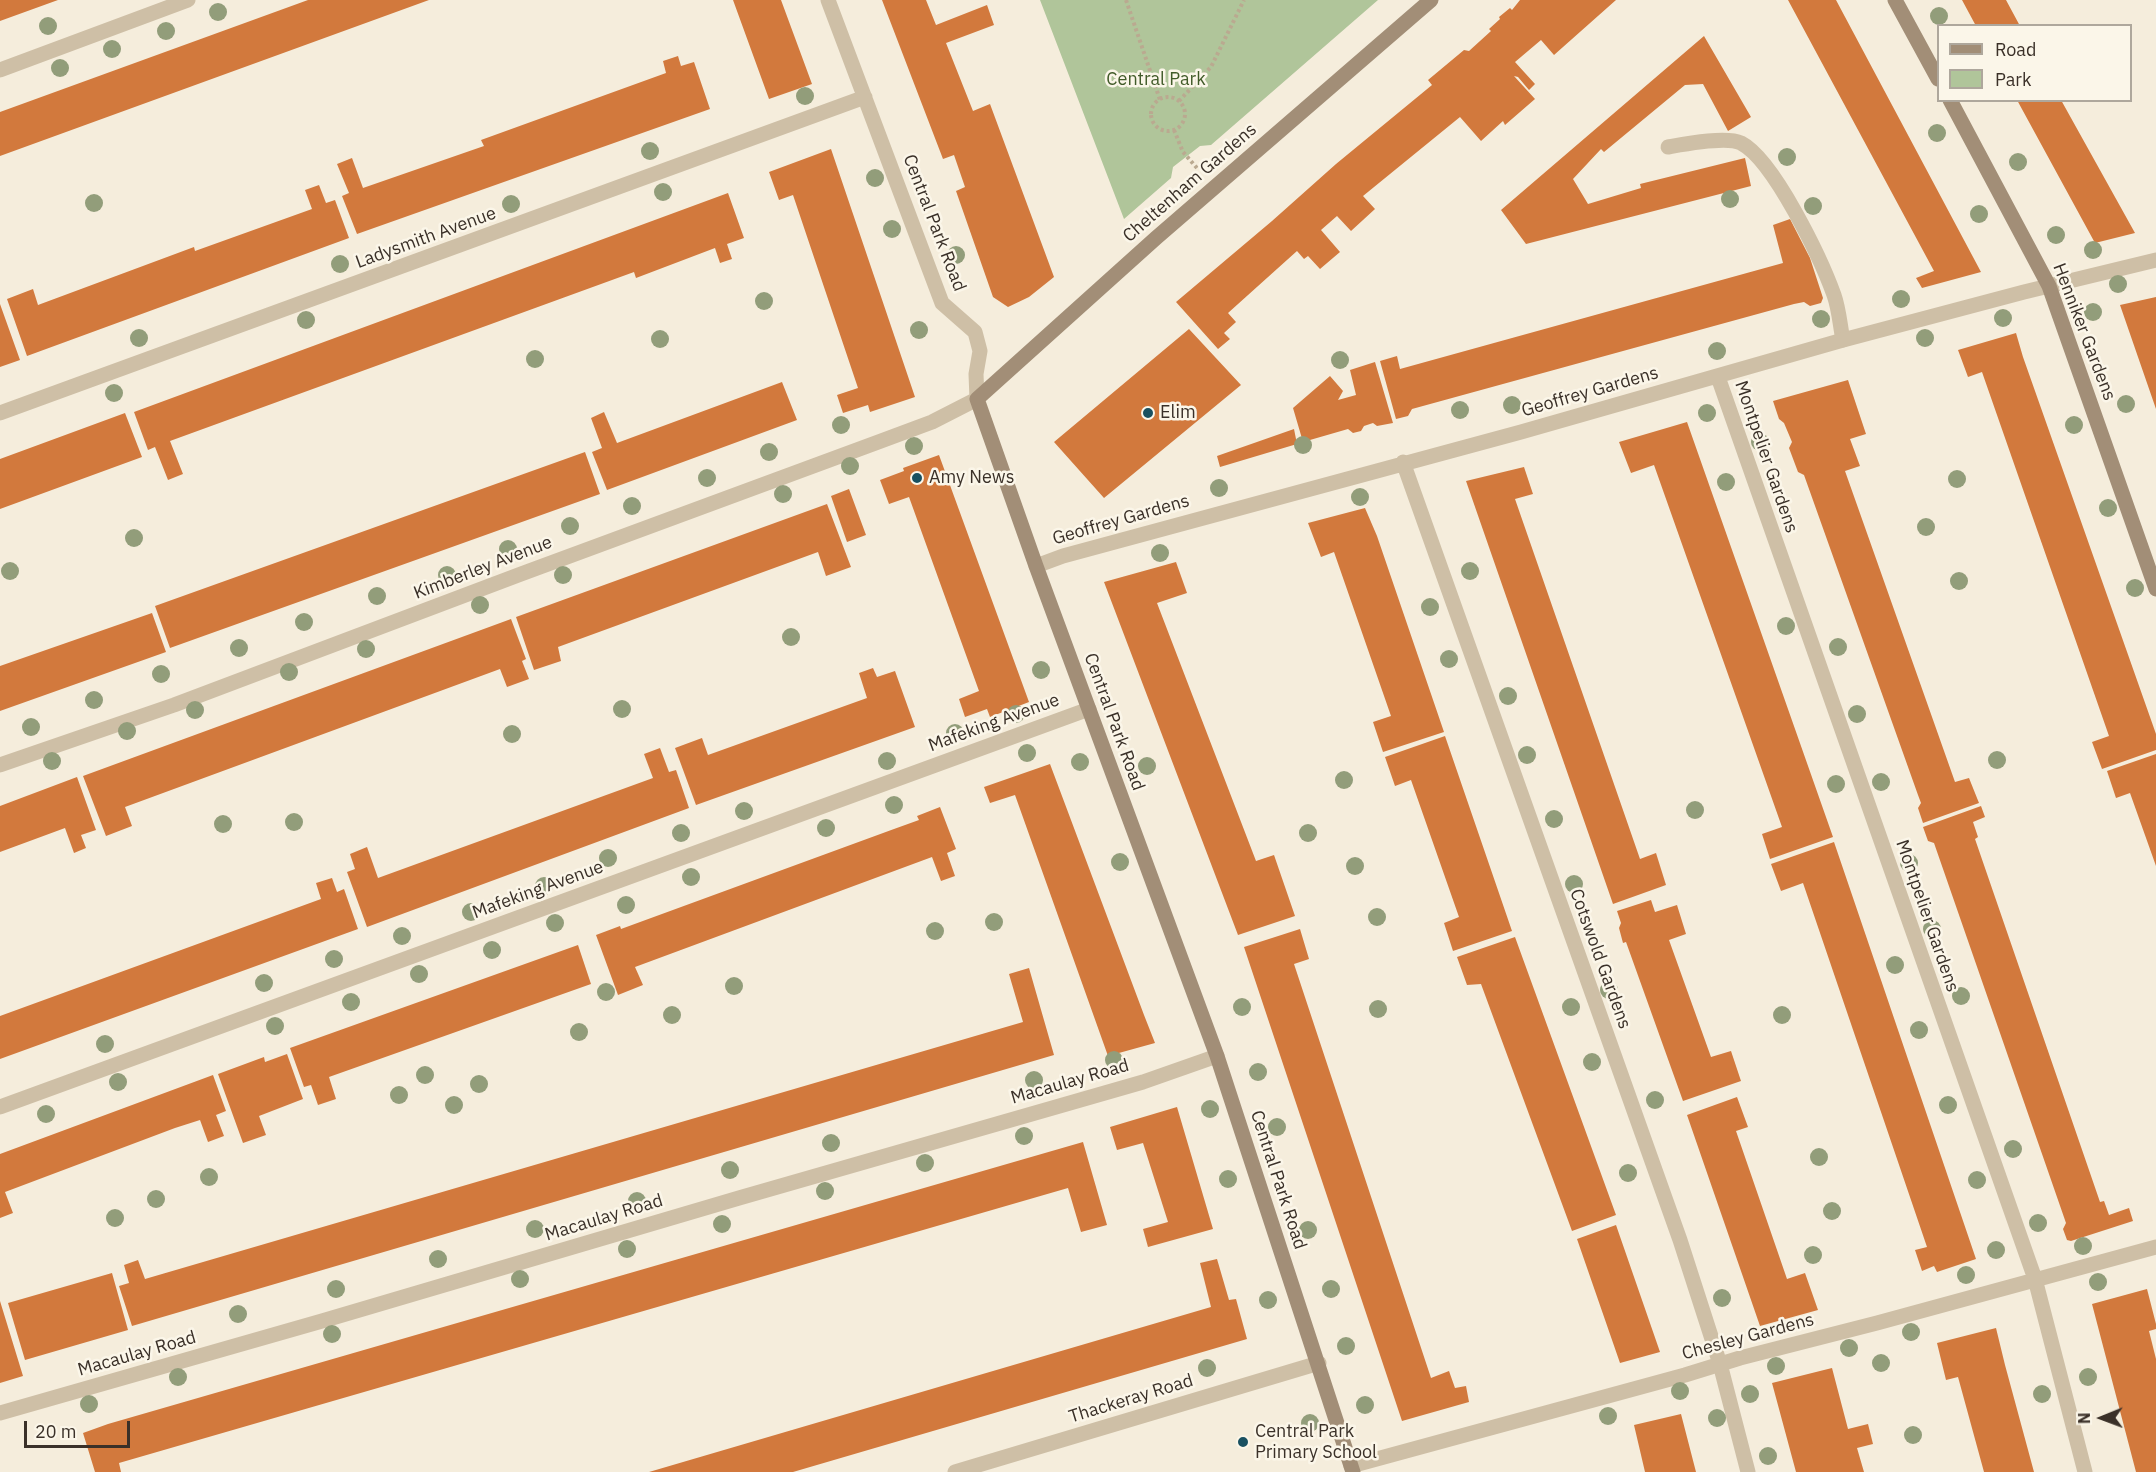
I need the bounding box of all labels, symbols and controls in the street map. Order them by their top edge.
legend [1937,24,2132,102]
text: Road [1995,38,2036,61]
text: Park [1995,68,2031,91]
park label: Central Park [1106,69,1206,91]
street label: Cheltenham Gardens [1119,119,1261,247]
street label: Central Park Road [898,151,970,295]
street label: Ladysmith Avenue [353,203,499,273]
street label: Henniker Gardens [2048,260,2120,404]
street label: Geoffrey Gardens [1519,362,1661,422]
street label: Montpelier Gardens [1730,378,1802,536]
place label: Elim [1160,402,1196,424]
marker: Elim [1141,406,1155,420]
place label: Amy News [929,467,1014,489]
marker: Amy News [910,471,924,485]
street label: Geoffrey Gardens [1050,490,1192,550]
street label: Kimberley Avenue [411,532,555,604]
street label: Central Park Road [1079,650,1149,794]
street label: Mafeking Avenue [925,689,1063,757]
street label: Montpelier Gardens [1891,837,1963,995]
street label: Mafeking Avenue [469,856,607,924]
street label: Cotswold Gardens [1565,886,1635,1032]
street label: Macaulay Road [1008,1055,1132,1109]
street label: Central Park Road [1245,1108,1311,1252]
street label: Macaulay Road [542,1190,666,1246]
street label: Chesley Gardens [1680,1309,1816,1365]
street label: Macaulay Road [75,1327,199,1381]
street label: Thackeray Road [1066,1370,1196,1428]
north arrow [2072,1388,2132,1448]
scale bar [27,1409,134,1447]
text: N [2074,1412,2094,1424]
text: 20 m [35,1420,77,1443]
place label: Central Park Primary School [1255,1421,1377,1464]
marker: Central Park Primary School [1236,1435,1250,1449]

